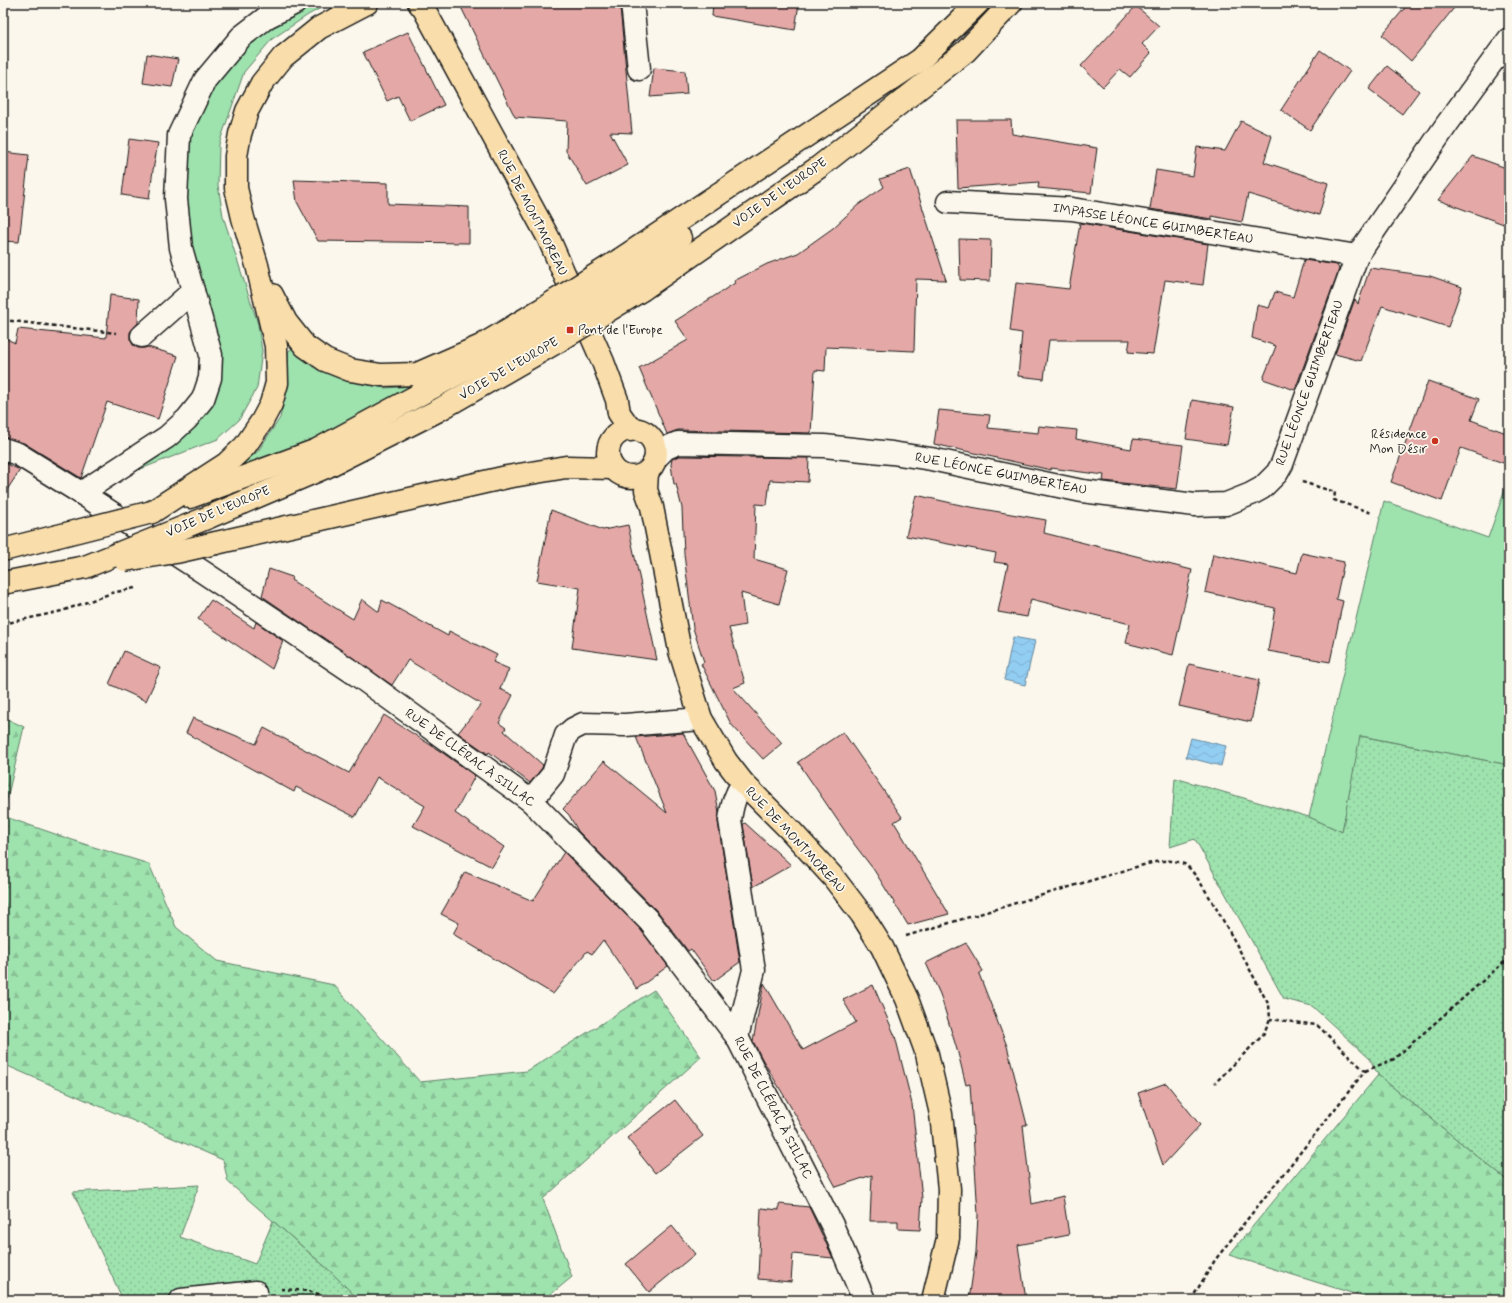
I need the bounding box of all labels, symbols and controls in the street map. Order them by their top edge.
street label: RUE DE MONTMOREAU [493,147,571,279]
street label: VOIE DE L'EUROPE [729,154,831,232]
street label: IMPASSE LÉONCE GUIMBERTEAU [1051,199,1255,248]
street label: RUE LÉONCE GUIMBERTEAU [1271,298,1348,468]
place label: Pont de l'Europe [578,322,663,339]
marker: Pont de l'Europe [565,325,575,335]
street label: VOIE DE L'EUROPE [456,333,562,404]
place label: Résidence Mon Désir [1370,426,1428,458]
marker: Résidence Mon Désir [1430,436,1440,446]
street label: RUE LÉONCE GUIMBERTEAU [914,448,1089,499]
street label: VOIE DE L'EUROPE [163,482,273,542]
street label: RUE DE CLÉRAC À SILLAC [401,704,539,811]
street label: RUE DE MONTMOREAU [741,783,849,897]
street label: RUE DE CLÉRAC À SILLAC [730,1034,817,1182]

